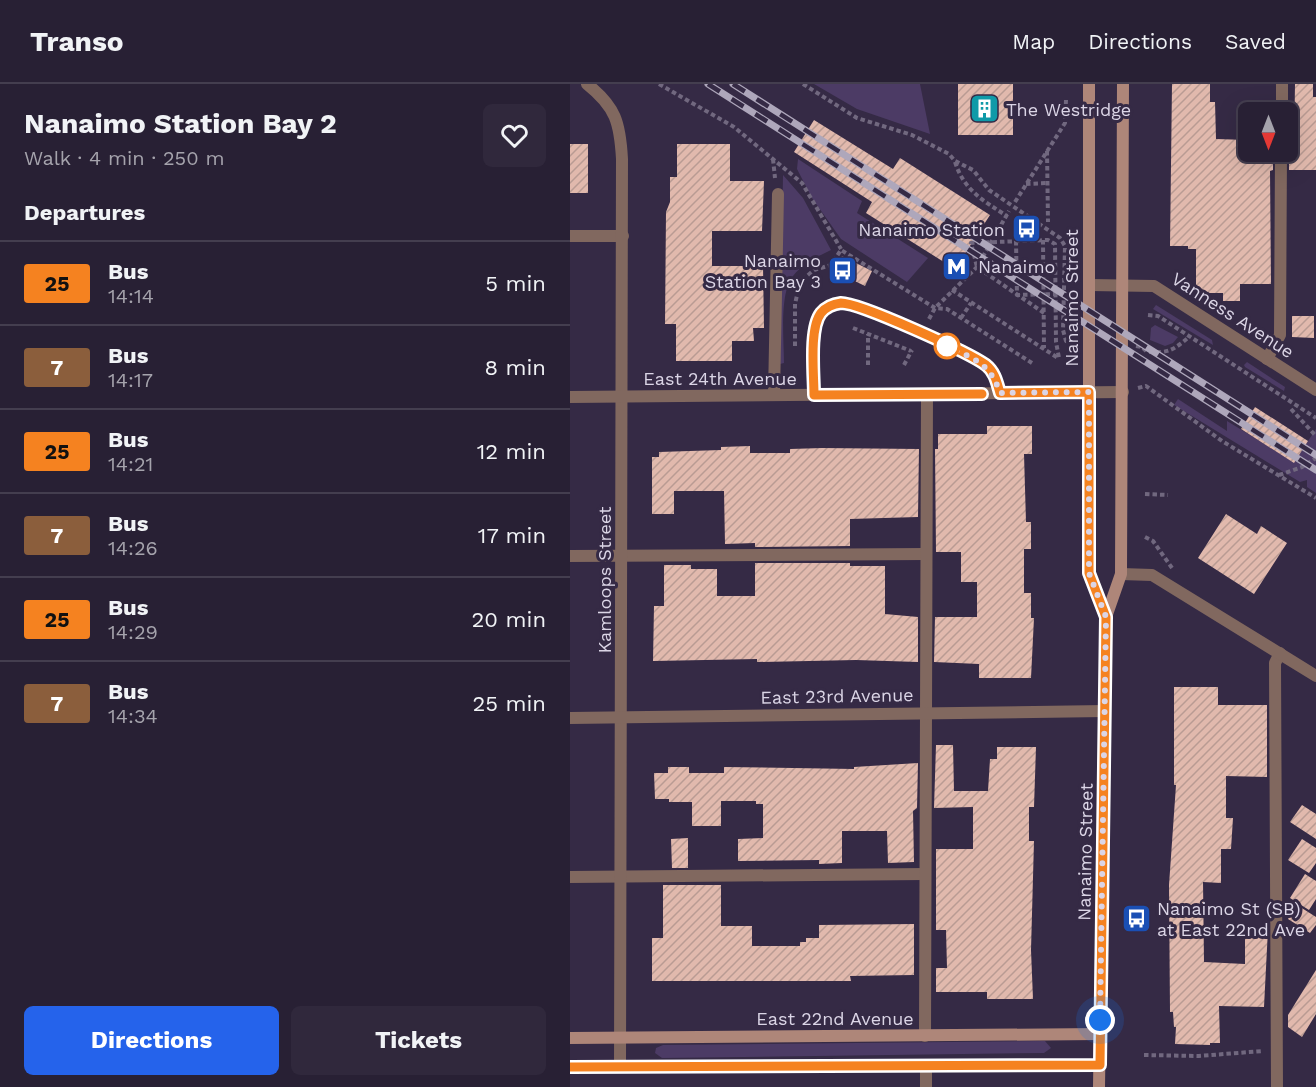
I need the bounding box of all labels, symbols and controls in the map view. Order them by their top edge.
text: Transo [30,25,124,58]
text: Map [1012,29,1055,54]
text: Directions [1088,29,1192,54]
text: Saved [1225,29,1286,54]
building icon: The Westridge [969,93,1001,125]
place label: The Westridge [1006,99,1131,120]
north arrow [1238,102,1298,162]
map controls [1238,102,1298,162]
button: heart [483,104,546,167]
text: Nanaimo Station Bay 2 [24,107,337,140]
text: Walk · 4 min · 250 m [24,146,225,170]
text: Departures [24,200,145,225]
bus stop icon: Nanaimo Station [1010,213,1042,245]
place label: Nanaimo Station [858,219,1005,240]
street label: Nanaimo Street [1061,229,1082,367]
place label: Nanaimo Station Bay 3 [705,250,821,292]
metro station icon: Nanaimo [941,250,973,282]
bus stop icon: Nanaimo Station Bay 3 [826,254,858,286]
place label: Nanaimo [978,256,1055,277]
text: Bus [108,259,148,284]
street label: Vanness Avenue [1168,268,1298,362]
text: 25 [45,271,69,296]
text: 5 min [485,271,546,296]
text: 14:14 [108,284,154,308]
unlabelled marker [934,333,960,359]
text: Bus [108,343,148,368]
text: 7 [51,355,63,380]
text: 8 min [485,355,546,380]
text: 14:17 [108,368,153,392]
street label: East 24th Avenue [643,368,797,389]
text: Bus [108,427,148,452]
text: 25 [45,439,69,464]
text: 12 min [477,439,546,464]
text: 14:21 [108,452,153,476]
street label: Kamloops Street [594,506,615,654]
text: Bus [108,511,148,536]
text: 7 [51,523,63,548]
text: 17 min [478,523,546,548]
text: 14:26 [108,536,158,560]
text: Bus [108,595,148,620]
text: 25 [45,607,69,632]
text: 20 min [472,607,546,632]
text: 14:29 [108,620,158,644]
text: Bus [108,679,148,704]
street label: East 23rd Avenue [760,684,914,708]
text: 7 [51,691,63,716]
text: 25 min [472,691,546,716]
text: 14:34 [108,704,158,728]
street label: Nanaimo Street [1073,783,1097,921]
place label: Nanaimo St (SB) at East 22nd Ave [1157,898,1305,940]
bus stop icon: Nanaimo St (SB) at East 22nd Ave [1120,902,1152,934]
your location [1085,1005,1115,1035]
button: Directions [24,1006,279,1075]
button: Tickets [291,1006,546,1075]
street label: East 22nd Avenue [756,1008,914,1029]

